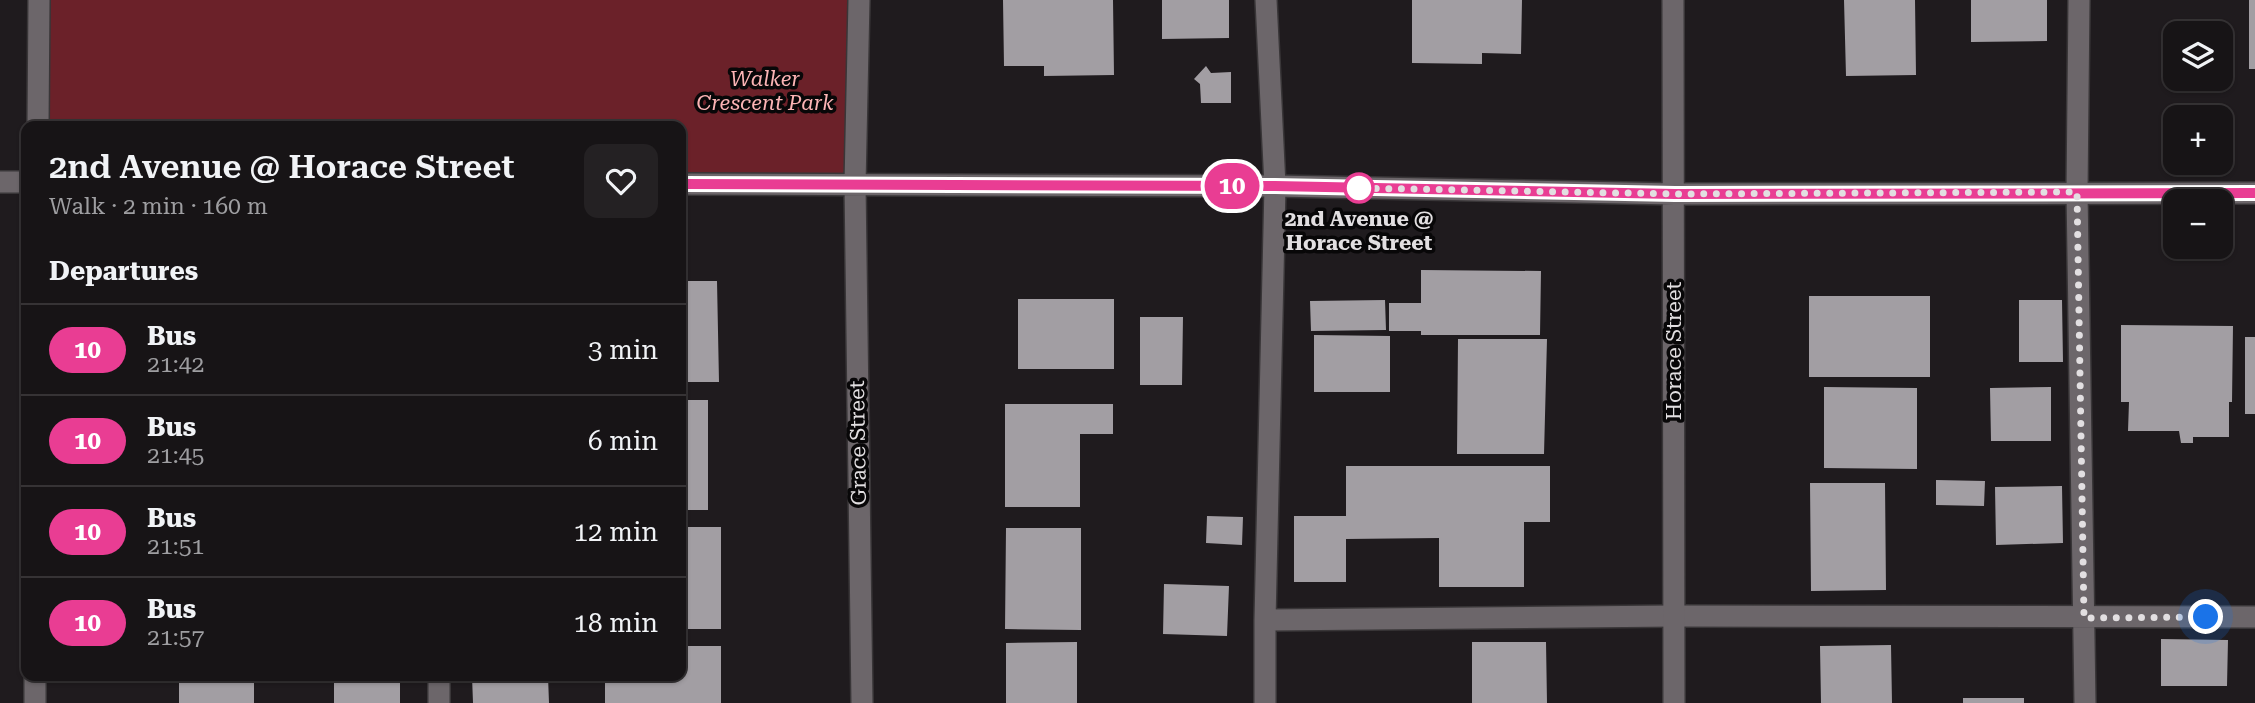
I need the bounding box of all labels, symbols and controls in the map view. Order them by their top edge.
map controls [2163,21,2233,259]
button: layers [2163,21,2233,91]
park label: Walker Crescent Park [696,67,834,115]
button: + [2163,105,2233,175]
button: heart [584,144,658,218]
text: 2nd Avenue @ Horace Street [49,147,514,186]
line badge: 10 [1200,163,1264,209]
text: 10 [1219,172,1245,200]
marker: 2nd Avenue @ Horace Street [1344,173,1374,203]
button: − [2163,189,2233,259]
text: Walk · 2 min · 160 m [49,193,268,220]
place label: 2nd Avenue @ Horace Street [1285,207,1433,255]
text: Departures [49,256,198,286]
street label: Horace Street [1662,282,1686,420]
text: Bus [147,321,196,351]
text: 3 min [588,335,658,365]
text: 10 [74,336,101,364]
text: 21:42 [147,351,204,378]
street label: Grace Street [845,380,871,506]
text: Bus [147,412,196,442]
text: 6 min [588,426,658,456]
text: 10 [74,427,101,455]
text: 21:45 [147,442,204,469]
text: Bus [147,503,196,533]
text: 12 min [574,517,658,547]
text: 10 [74,518,101,546]
text: 21:51 [147,533,204,560]
text: Bus [147,594,196,624]
your location [2188,599,2223,634]
text: 18 min [574,608,658,638]
text: 10 [74,609,101,637]
text: 21:57 [147,624,204,651]

